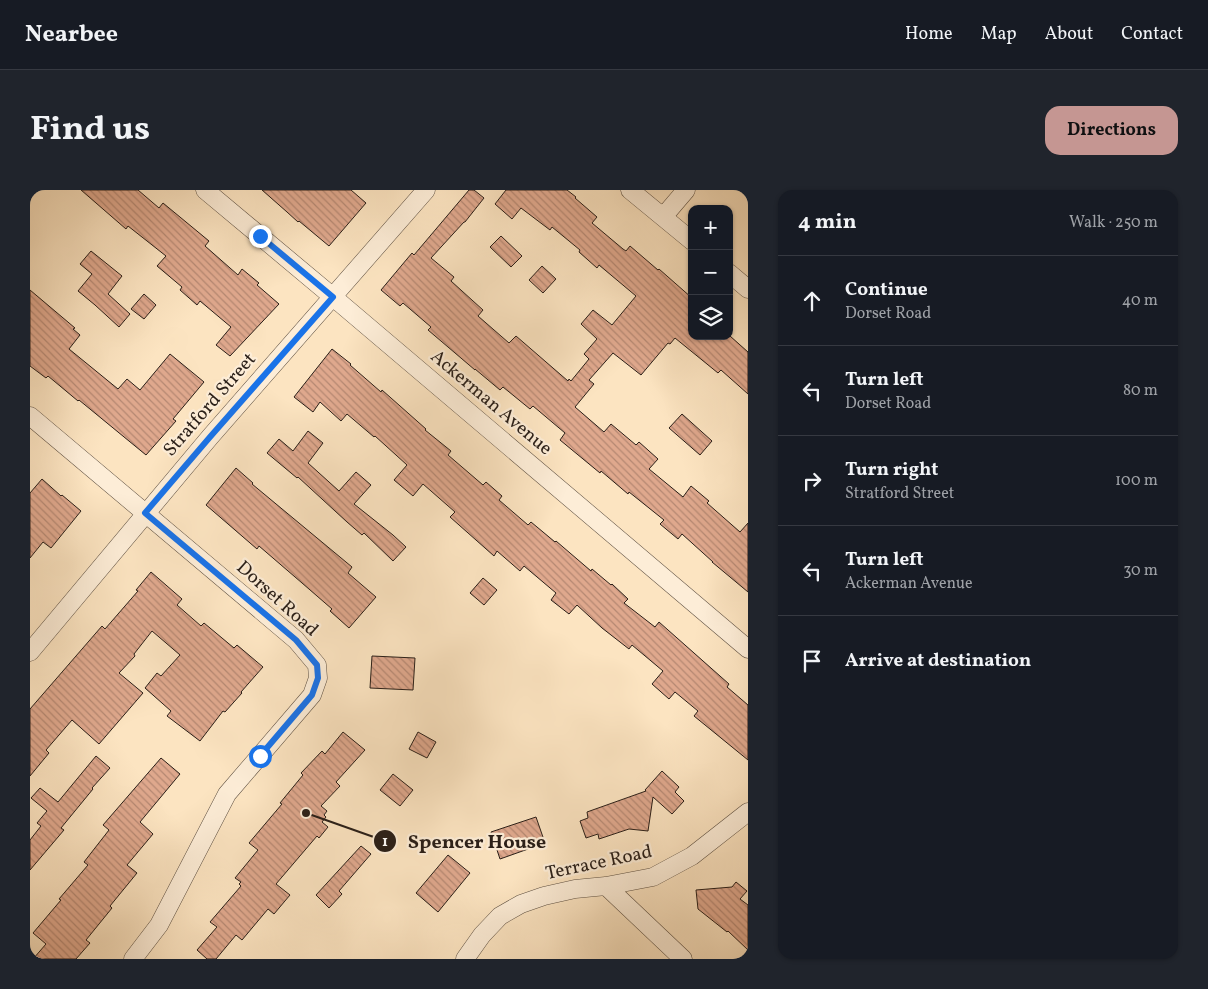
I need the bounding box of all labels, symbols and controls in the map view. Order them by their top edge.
text: Nearbee [25,18,118,52]
text: Home [905,22,953,47]
text: Map [981,22,1017,47]
text: About [1045,22,1093,47]
text: Contact [1121,22,1183,47]
text: Find us [30,106,150,154]
button: Directions [1045,106,1178,155]
map controls [688,205,733,340]
button: + [688,205,733,250]
text: 4 min [798,208,857,237]
text: Walk · 250 m [1069,212,1158,234]
route end [249,225,272,248]
button: − [688,250,733,295]
text: Continue [845,277,928,303]
icon: ahead [798,287,826,315]
text: 40 m [1122,290,1158,312]
button: layers [688,295,733,340]
text: Dorset Road [845,303,931,325]
street label: Ackerman Avenue [425,344,557,462]
street label: Stratford Street [158,347,263,463]
text: Turn left [845,367,924,393]
icon: left [798,377,826,405]
text: 80 m [1123,380,1158,402]
text: Dorset Road [845,393,931,415]
text: Turn right [845,457,938,483]
icon: right [798,467,826,495]
text: 100 m [1115,470,1158,492]
text: Stratford Street [845,483,954,505]
text: Turn left [845,547,924,573]
street label: Dorset Road [230,555,324,643]
icon: left [798,557,826,585]
text: 30 m [1123,560,1158,582]
text: Ackerman Avenue [845,573,973,595]
icon: arrive [798,647,826,675]
text: Arrive at destination [845,648,1031,674]
route start [249,745,272,768]
callout: Spencer House [372,823,556,858]
text: Spencer House [408,829,546,857]
text: 1 [382,832,388,853]
street label: Terrace Road [543,839,655,887]

